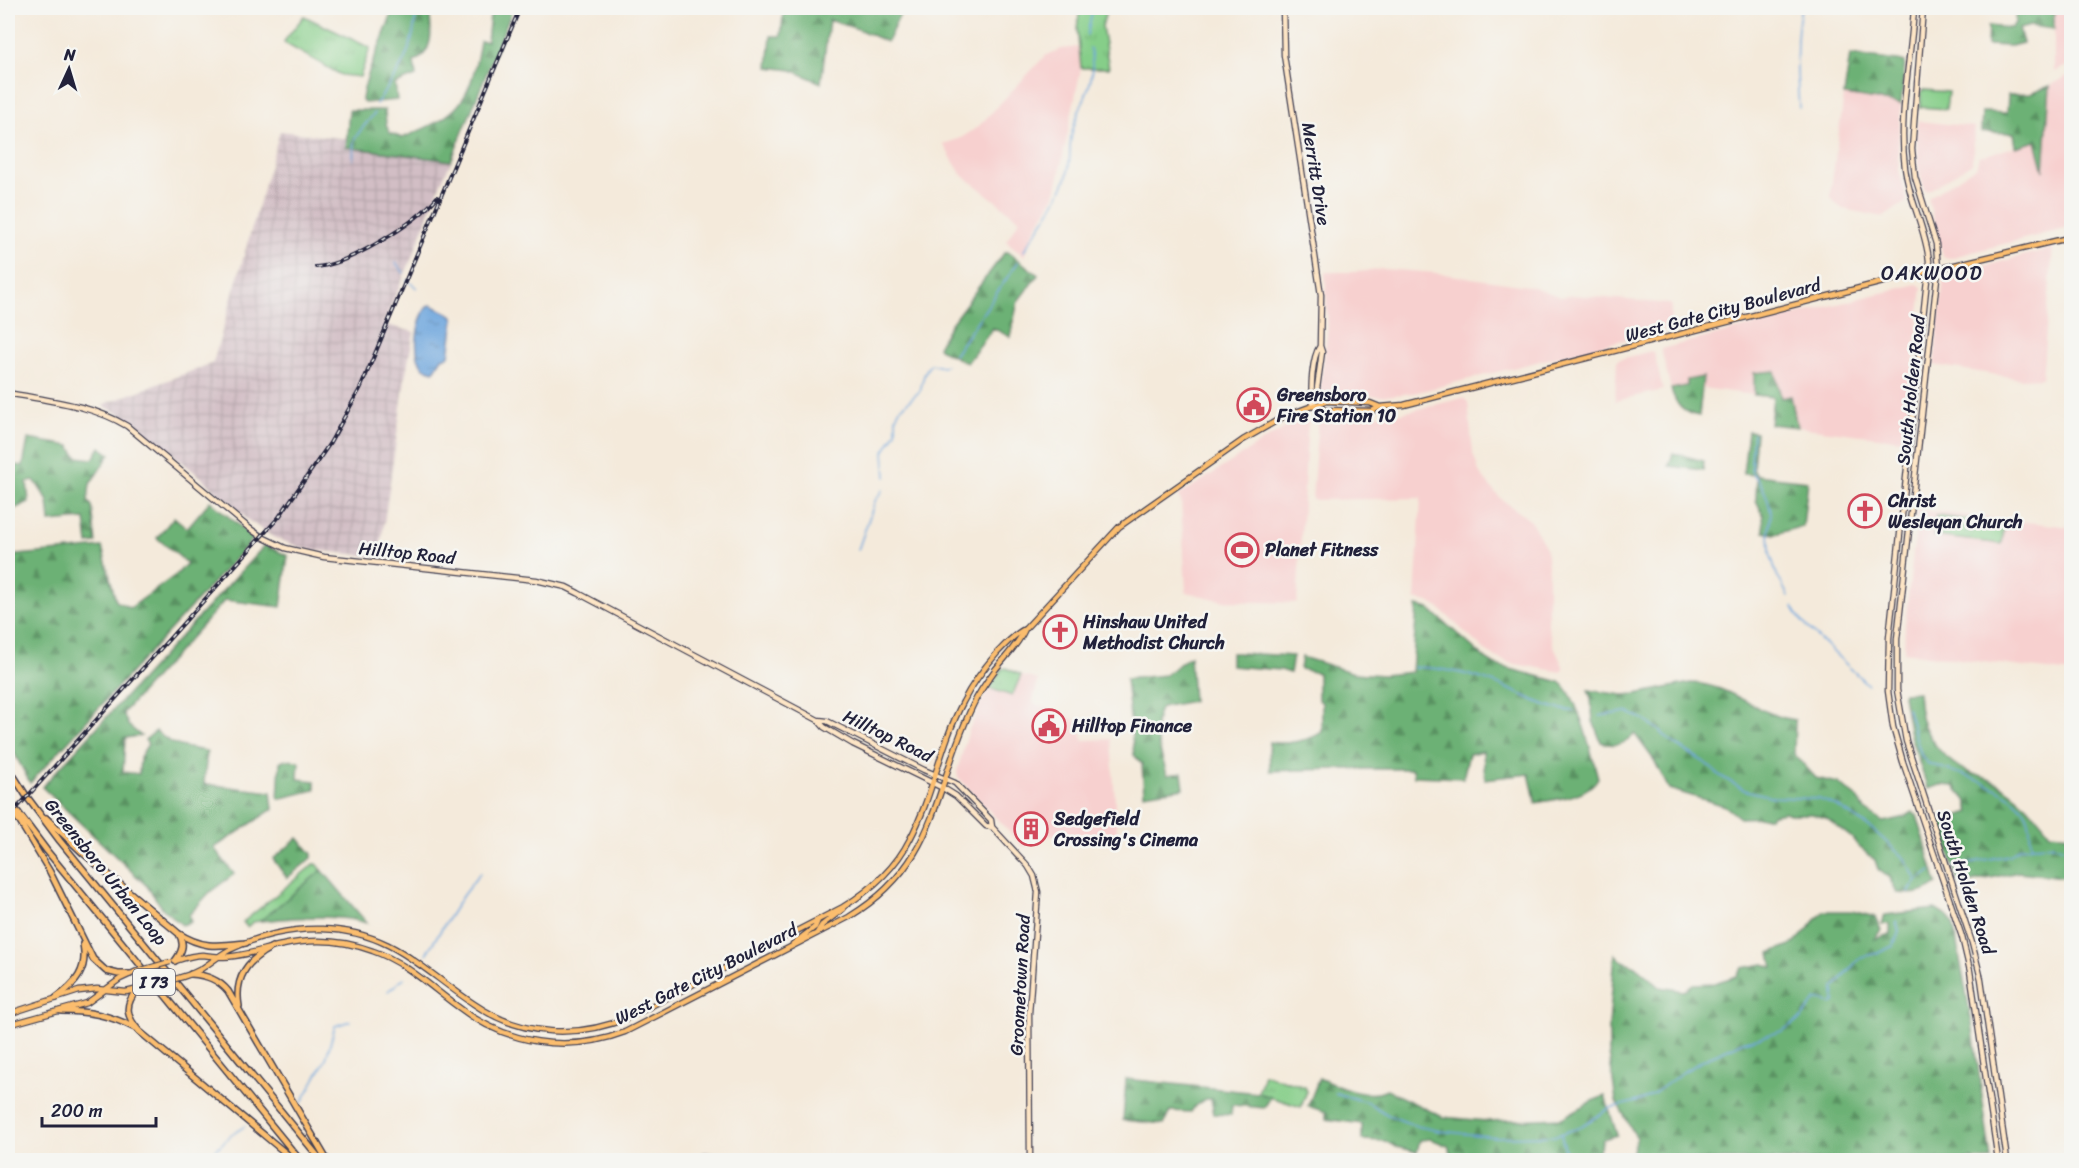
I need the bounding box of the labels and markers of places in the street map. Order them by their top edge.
place label: Greensboro Fire Station 10 [1276,379,1396,432]
public building icon: Greensboro Fire Station 10 [1236,387,1272,423]
place label: Christ Wesleyan Church [1887,485,2023,538]
church icon: Christ Wesleyan Church [1847,493,1883,529]
sports icon: Planet Fitness [1224,532,1260,568]
place label: Planet Fitness [1265,534,1379,566]
place label: Hinshaw United Methodist Church [1082,606,1225,659]
church icon: Hinshaw United Methodist Church [1042,614,1078,650]
public building icon: Hilltop Finance [1031,708,1067,744]
place label: Hilltop Finance [1071,710,1193,742]
place label: Sedgefield Crossing's Cinema [1053,803,1199,856]
building icon: Sedgefield Crossing's Cinema [1013,811,1049,847]

